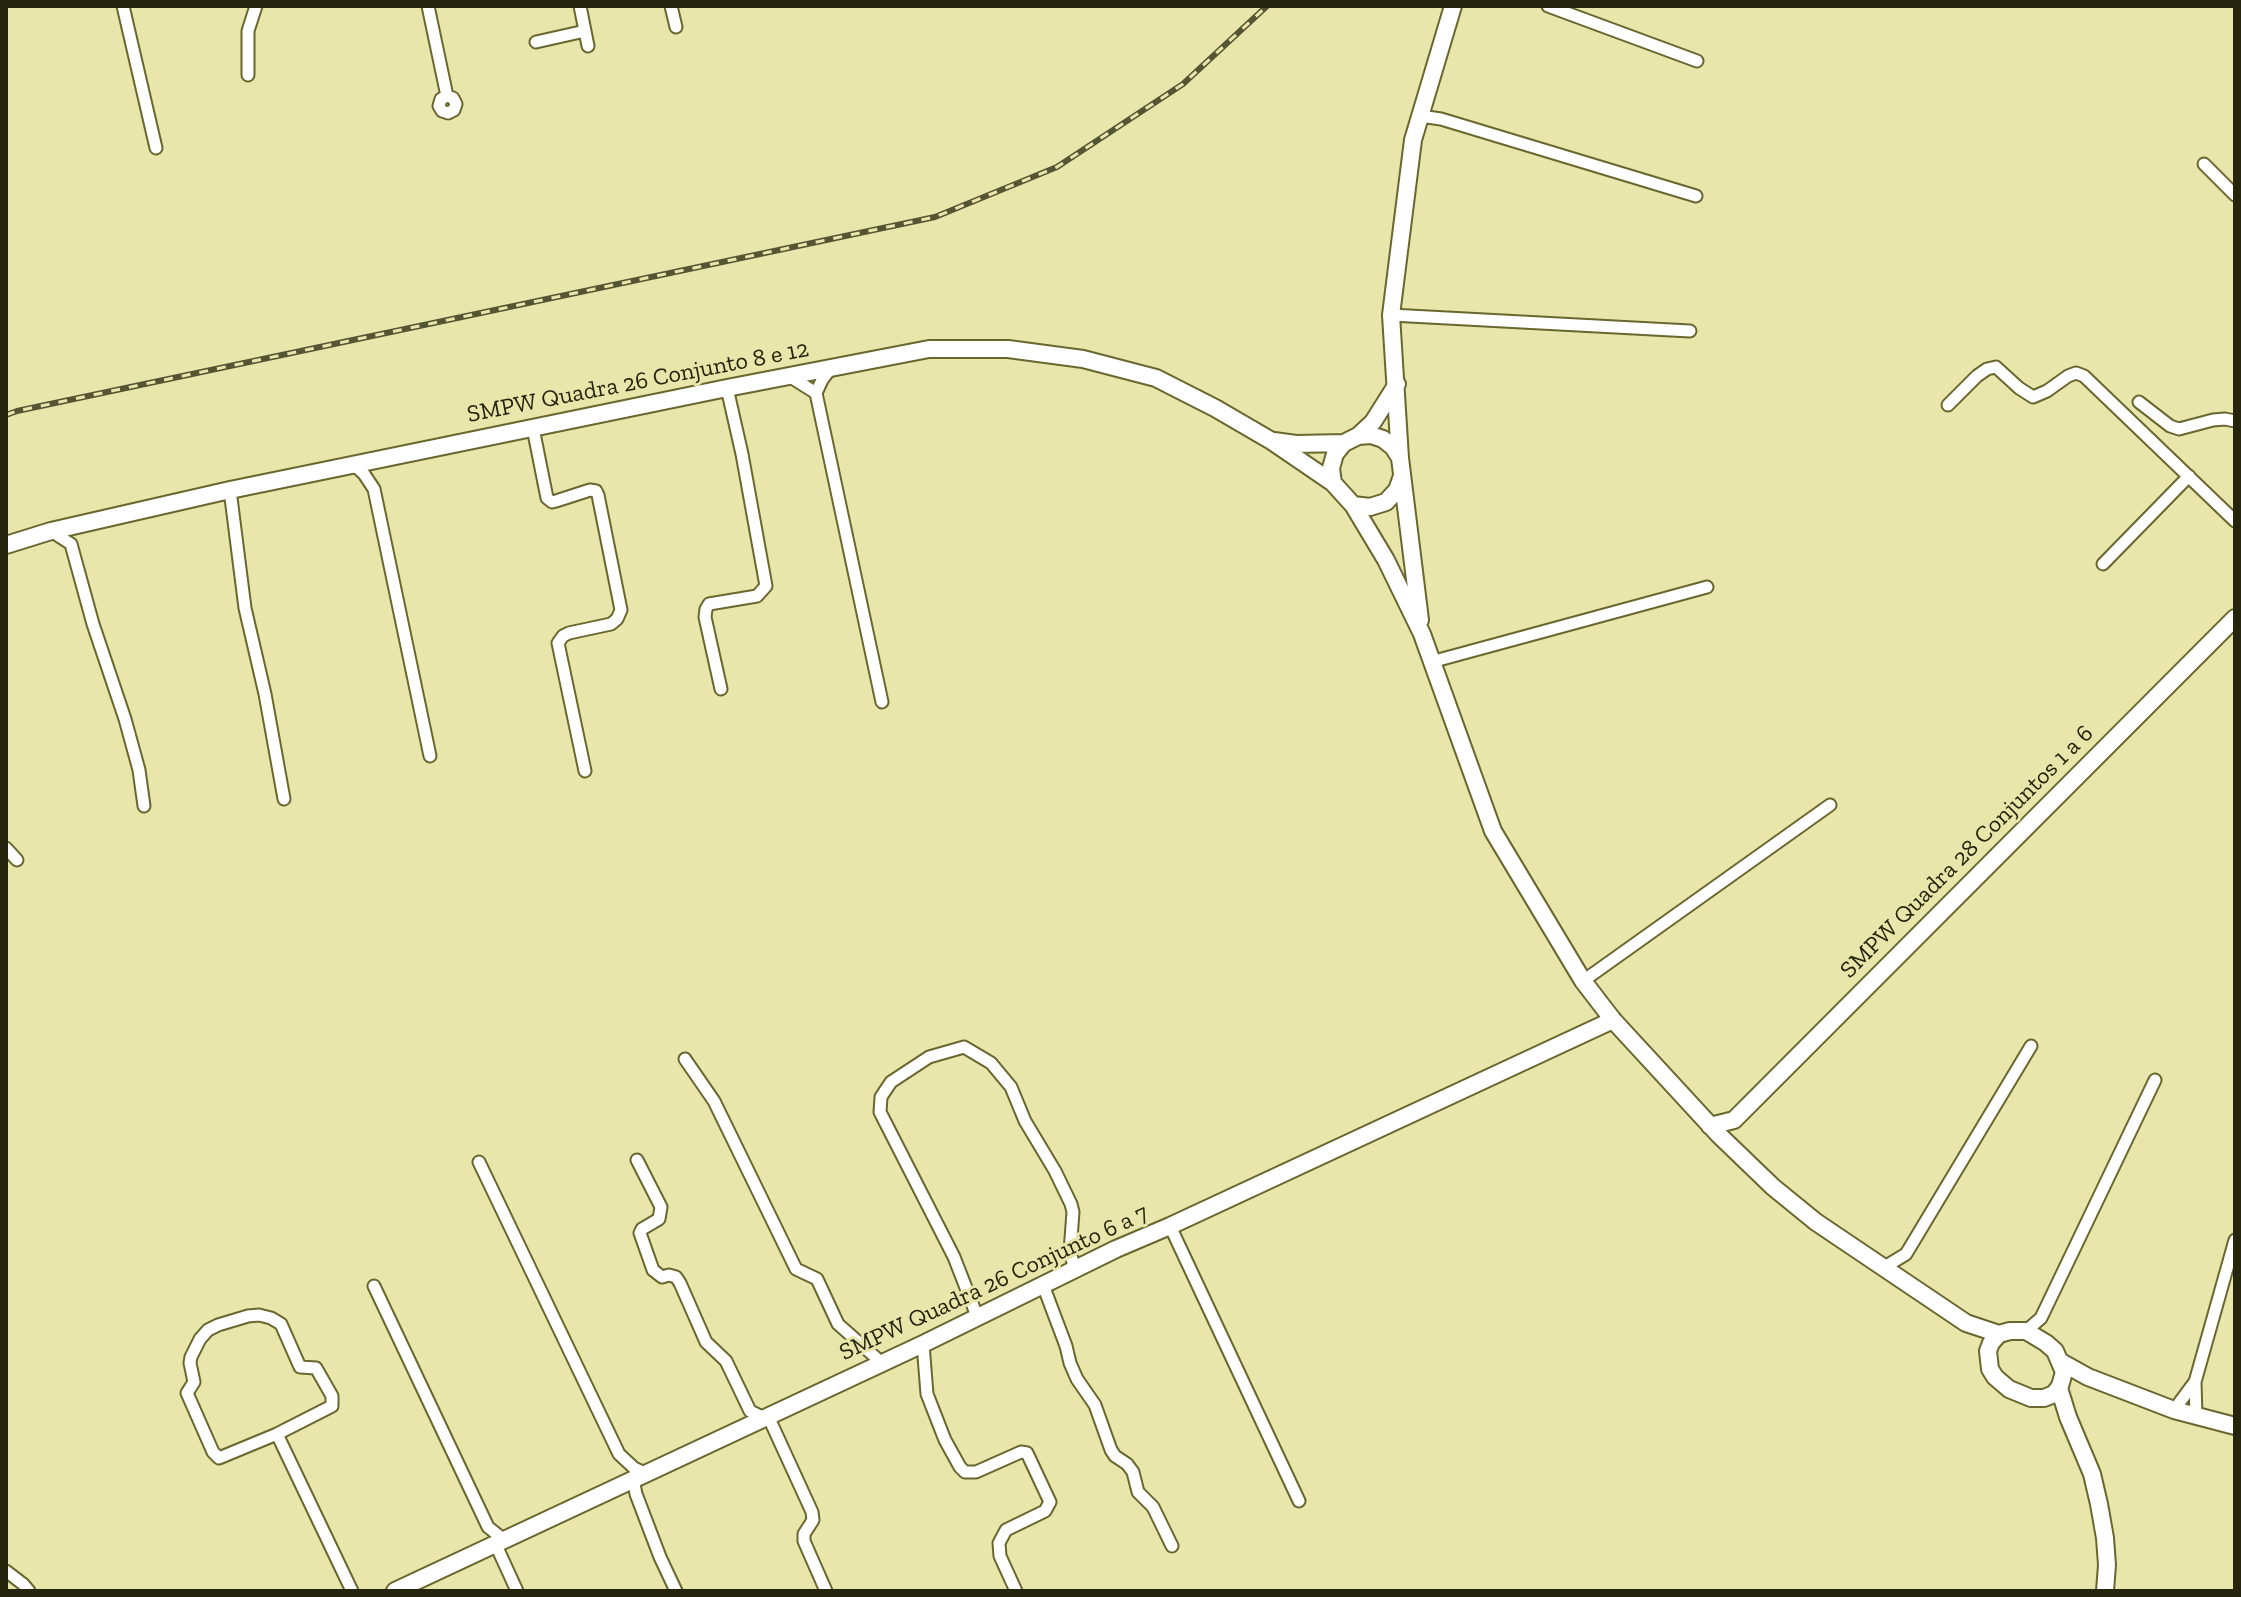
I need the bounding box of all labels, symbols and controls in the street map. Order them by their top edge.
street label: SMPW Quadra 26 Conjunto 8 e 12 [465,335,811,429]
street label: SMPW Quadra 28 Conjuntos 1 a 6 [1835,720,2099,984]
street label: SMPW Quadra 26 Conjunto 6 a 7 [835,1199,1153,1367]

